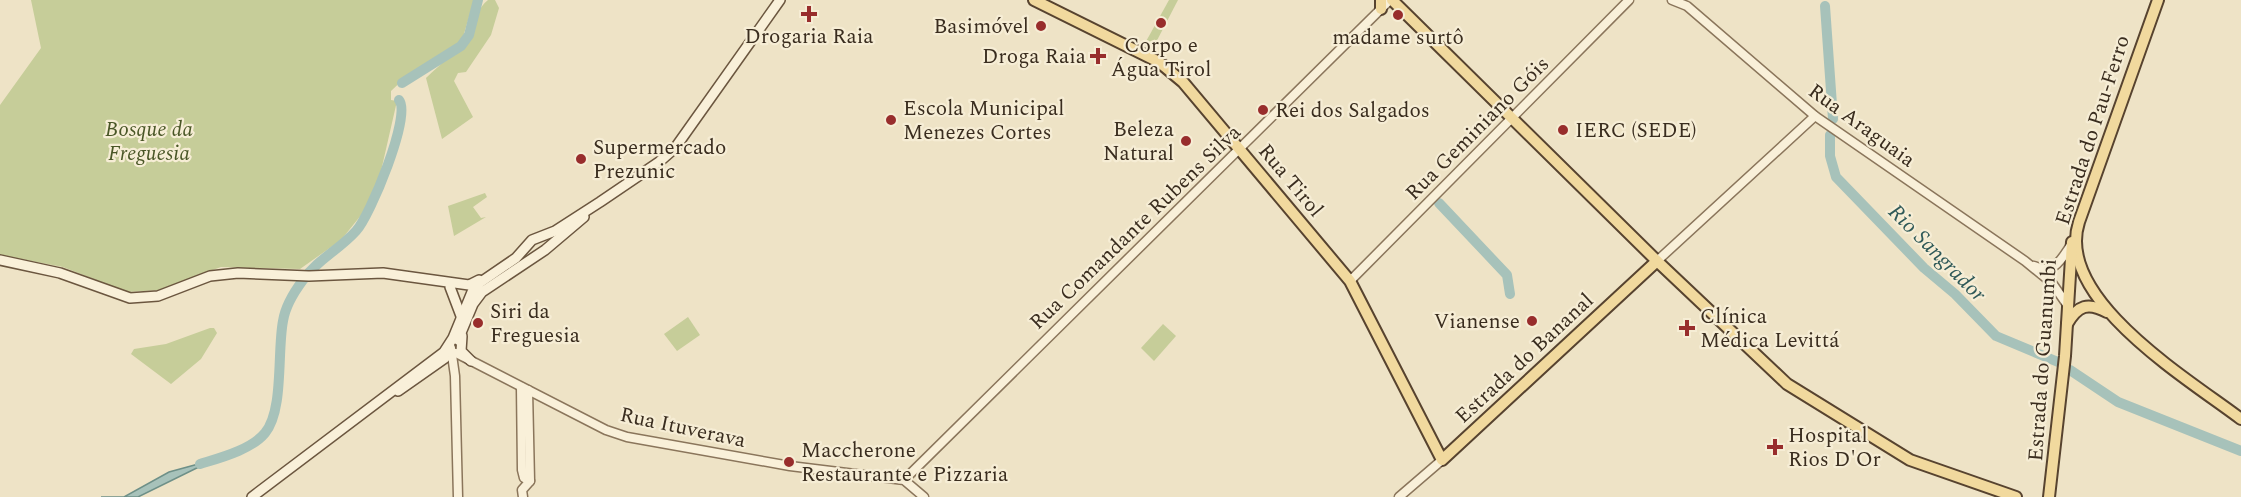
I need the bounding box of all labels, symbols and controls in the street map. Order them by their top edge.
marker: Drogaria Raia [802,7,816,21]
marker: madame surtô [1391,8,1405,22]
place label: Basimóvel [933,11,1029,43]
marker: Corpo e Água Tirol [1154,16,1168,30]
marker: Basimóvel [1034,19,1048,33]
place label: Drogaria Raia [744,21,874,53]
place label: madame surtô [1332,22,1464,54]
place label: Corpo e Água Tirol [1111,30,1211,86]
street label: Estrada do Pau-Ferro [2047,31,2139,229]
place label: Droga Raia [982,41,1087,73]
marker: Droga Raia [1091,49,1105,63]
street label: Rua Geminiano Góis [1398,49,1557,208]
street label: Rua Araguaia [1801,76,1922,176]
place label: Escola Municipal Menezes Cortes [903,93,1064,149]
place label: Rei dos Salgados [1275,95,1430,127]
marker: Rei dos Salgados [1256,103,1270,117]
marker: Escola Municipal Menezes Cortes [884,113,898,127]
park label: Bosque da Freguesia [105,114,193,170]
place label: Beleza Natural [1103,114,1175,170]
place label: IERC (SEDE) [1575,115,1697,147]
street label: Rua Comandante Rubens Silva [1023,117,1249,338]
marker: IERC (SEDE) [1556,123,1570,137]
place label: Supermercado Prezunic [593,132,726,188]
marker: Beleza Natural [1179,134,1193,148]
street label: Rua Tirol [1250,137,1331,225]
marker: Supermercado Prezunic [574,152,588,166]
water label: Rio Sangrador [1880,196,1994,310]
street label: Estrada do Guanumbi [2020,258,2066,462]
street label: Estrada do Bananal [1448,286,1601,432]
place label: Siri da Freguesia [490,296,581,352]
place label: Clínica Médica Levittá [1700,301,1840,357]
place label: Vianense [1434,306,1520,338]
marker: Vianense [1525,314,1539,328]
marker: Siri da Freguesia [471,316,485,330]
marker: Clínica Médica Levittá [1678,319,1696,337]
street label: Rua Ituverava [617,399,749,457]
place label: Hospital Rios D'Or [1788,420,1881,476]
place label: Maccherone Restaurante e Pizzaria [801,435,1009,491]
marker: Hospital Rios D'Or [1766,438,1784,456]
marker: Maccherone Restaurante e Pizzaria [782,455,796,469]

